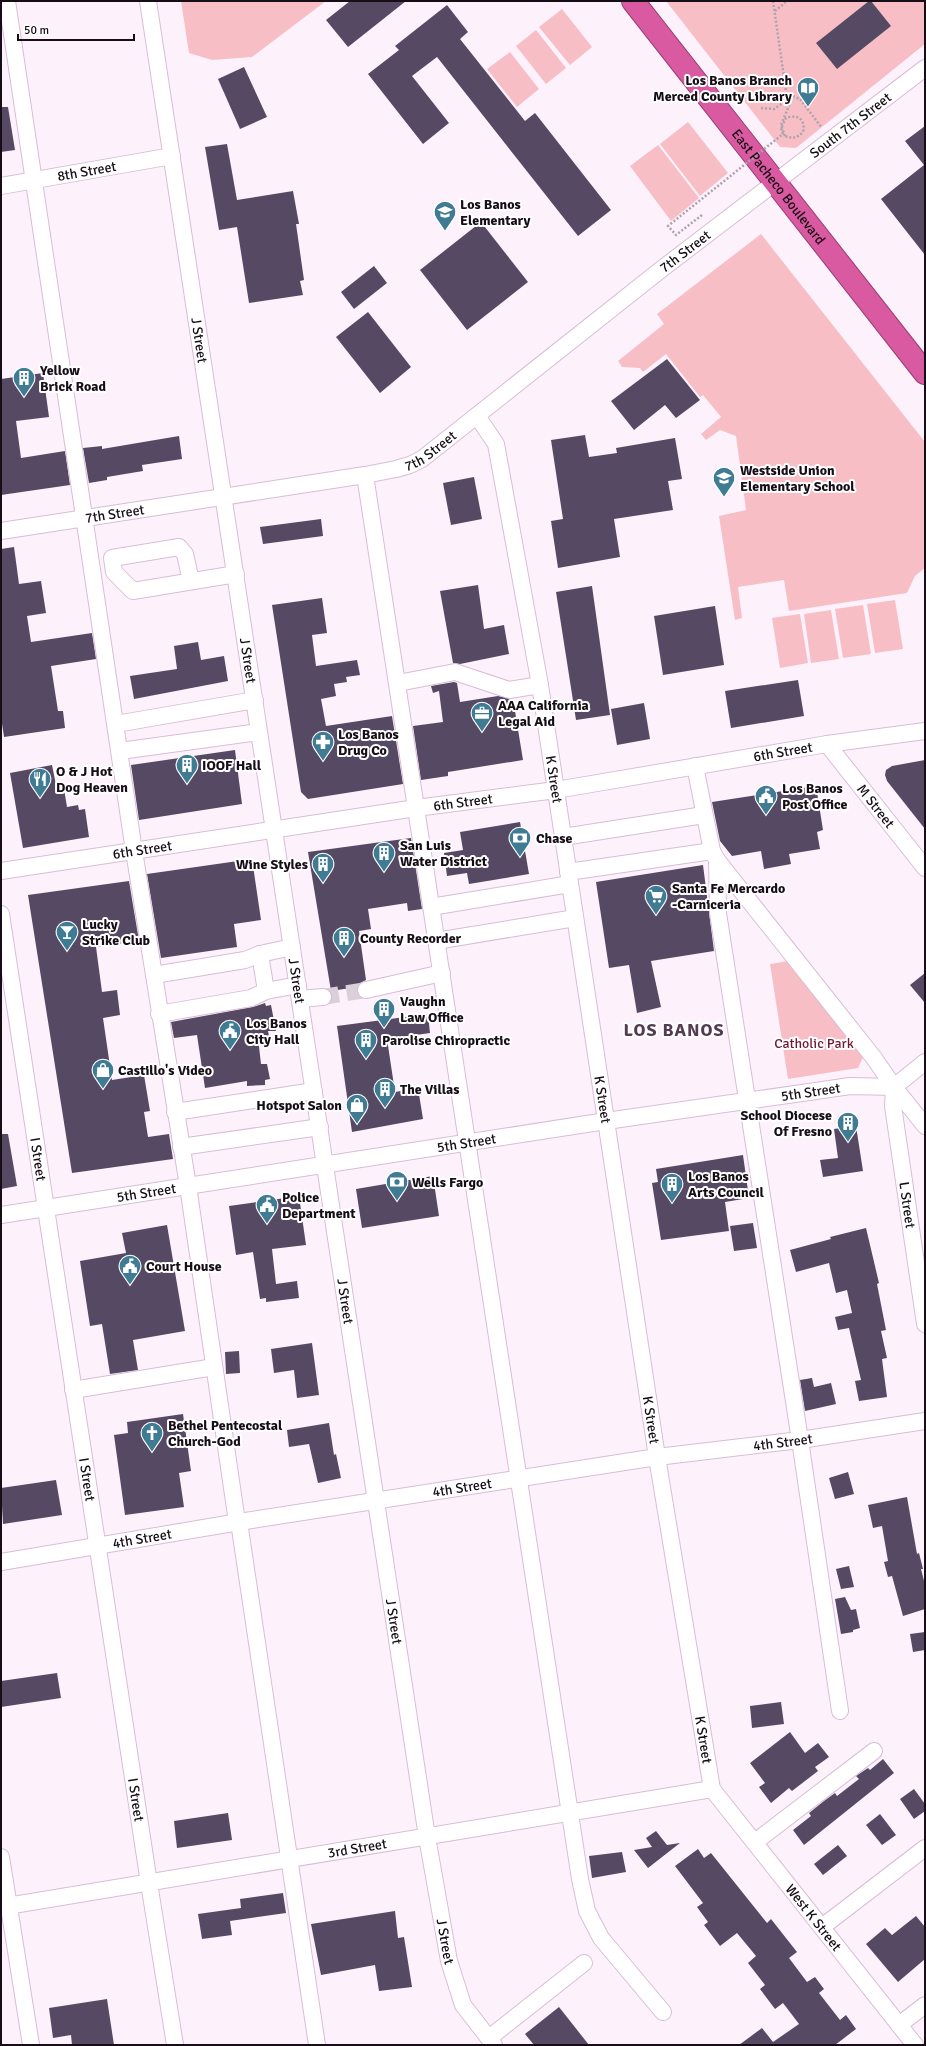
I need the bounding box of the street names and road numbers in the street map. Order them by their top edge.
street label: South 7th Street [806,89,895,162]
street label: East Pacheco Boulevard [728,126,829,248]
street label: 8th Street [56,158,118,185]
street label: 7th Street [656,227,714,276]
street label: J Street [187,316,211,364]
street label: 7th Street [403,427,460,475]
street label: 7th Street [84,501,146,527]
street label: J Street [236,637,260,685]
street label: 6th Street [752,739,814,765]
street label: K Street [542,754,566,804]
street label: M Street [853,781,898,832]
street label: 6th Street [432,790,494,815]
street label: 6th Street [112,837,173,863]
street label: J Street [285,957,308,1005]
street label: K Street [590,1075,614,1125]
street label: 5th Street [780,1080,842,1105]
street label: 5th Street [436,1130,497,1156]
street label: I Street [26,1136,50,1182]
street label: 5th Street [116,1180,177,1206]
street label: L Street [895,1181,919,1229]
street label: J Street [333,1277,357,1325]
street label: K Street [639,1395,663,1445]
street label: 4th Street [752,1430,814,1455]
street label: I Street [75,1457,99,1503]
street label: 4th Street [431,1475,493,1501]
street label: 4th Street [111,1525,173,1552]
street label: J Street [382,1598,406,1646]
street label: K Street [691,1715,716,1765]
street label: I Street [124,1777,148,1823]
street label: 3rd Street [326,1835,388,1862]
street label: West K Street [782,1881,845,1955]
street label: J Street [433,1917,458,1967]

